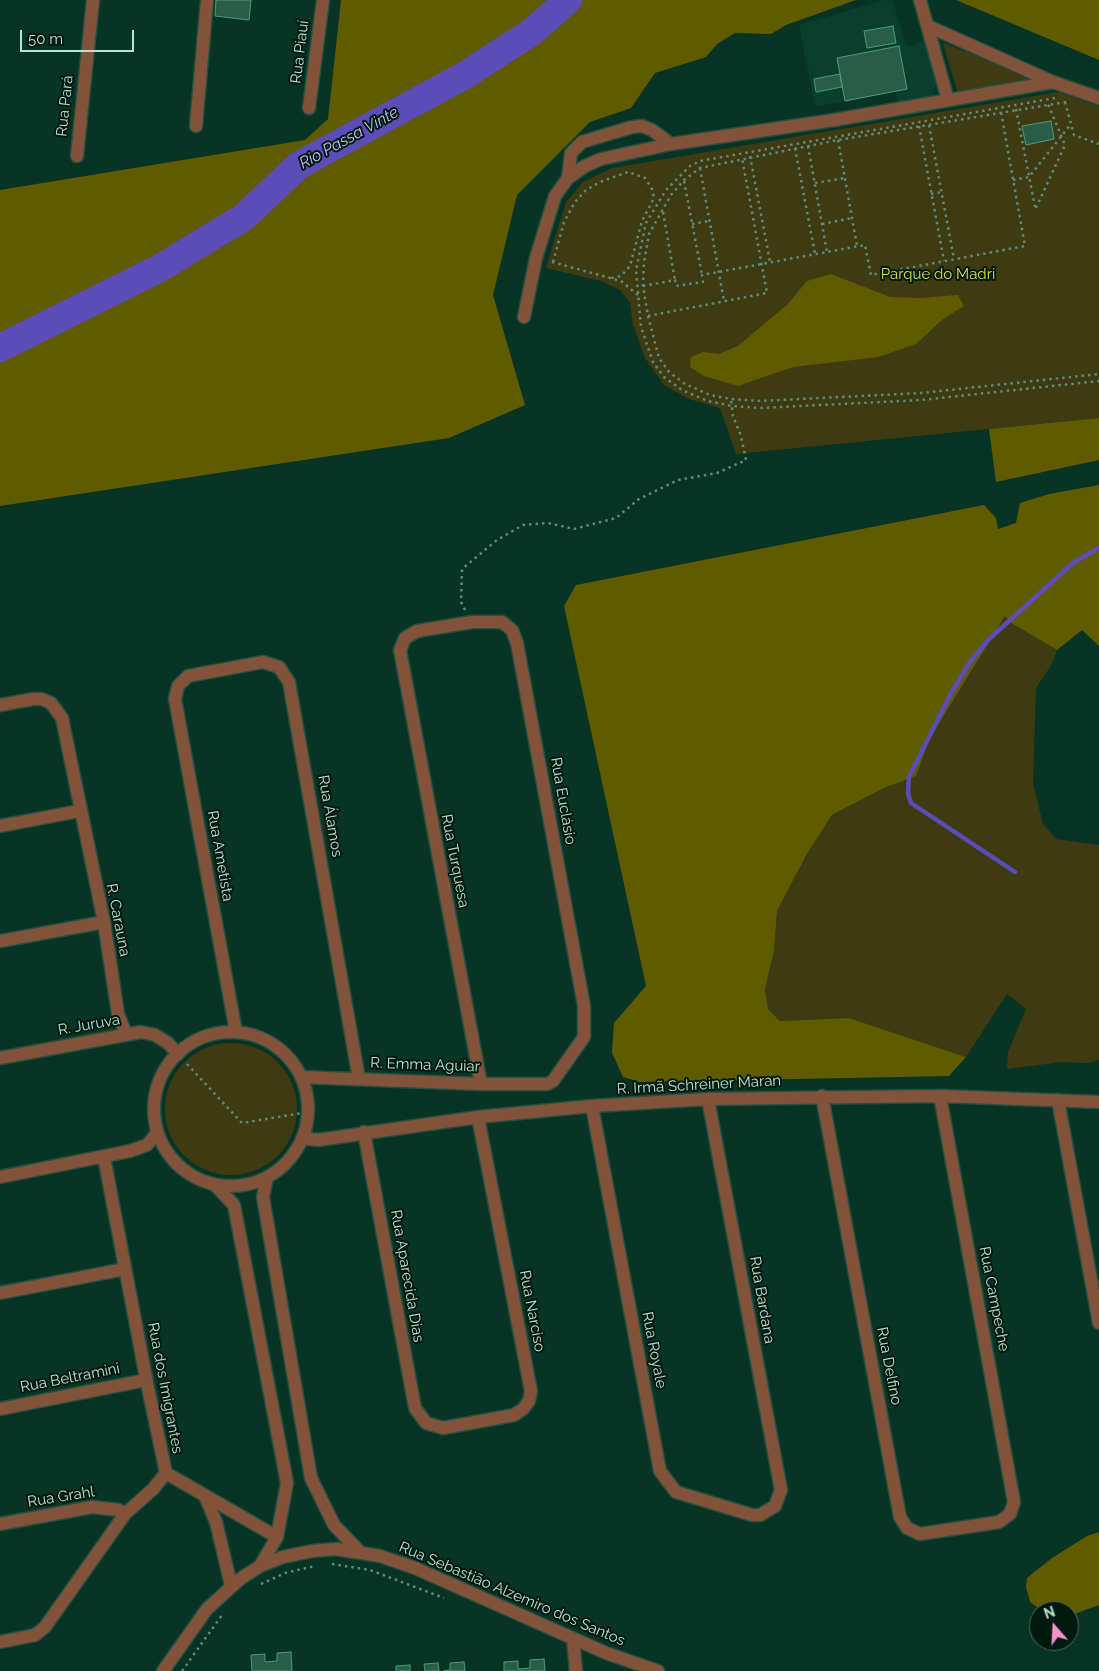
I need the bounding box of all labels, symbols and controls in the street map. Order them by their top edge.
street label: Rua Piauí [287,19,313,85]
scale bar [22,20,136,52]
text: 50 m [28,30,63,48]
street label: Rua Pará [53,75,77,137]
water label: Rio Passa Vinte [296,103,402,173]
park label: Parque do Madri [881,265,995,283]
street label: Rua Euclásio [546,756,580,846]
street label: Rua Álamos [314,774,346,858]
street label: Rua Ametista [203,809,237,903]
street label: Rua Turquesa [437,813,473,909]
street label: R. Carauna [102,882,134,958]
street label: R. Juruva [57,1011,121,1039]
street label: R. Emma Aguiar [370,1054,480,1076]
street label: R. Irmã Schreiner Maran [616,1072,782,1098]
street label: Rua Aparecida Dias [386,1208,428,1344]
street label: Rua Campeche [975,1245,1013,1353]
street label: Rua Bardana [745,1255,779,1345]
street label: Rua Narciso [515,1269,549,1353]
street label: Rua Royale [638,1310,670,1390]
street label: Rua dos Imigrantes [143,1321,187,1455]
street label: Rua Delfino [873,1325,905,1407]
street label: Rua Beltramini [19,1360,121,1396]
street label: Rua Grahl [26,1483,96,1511]
street label: Rua Sebastião Alzemiro dos Santos [396,1538,628,1650]
north arrow [1029,1601,1079,1651]
text: N [1042,1603,1057,1622]

